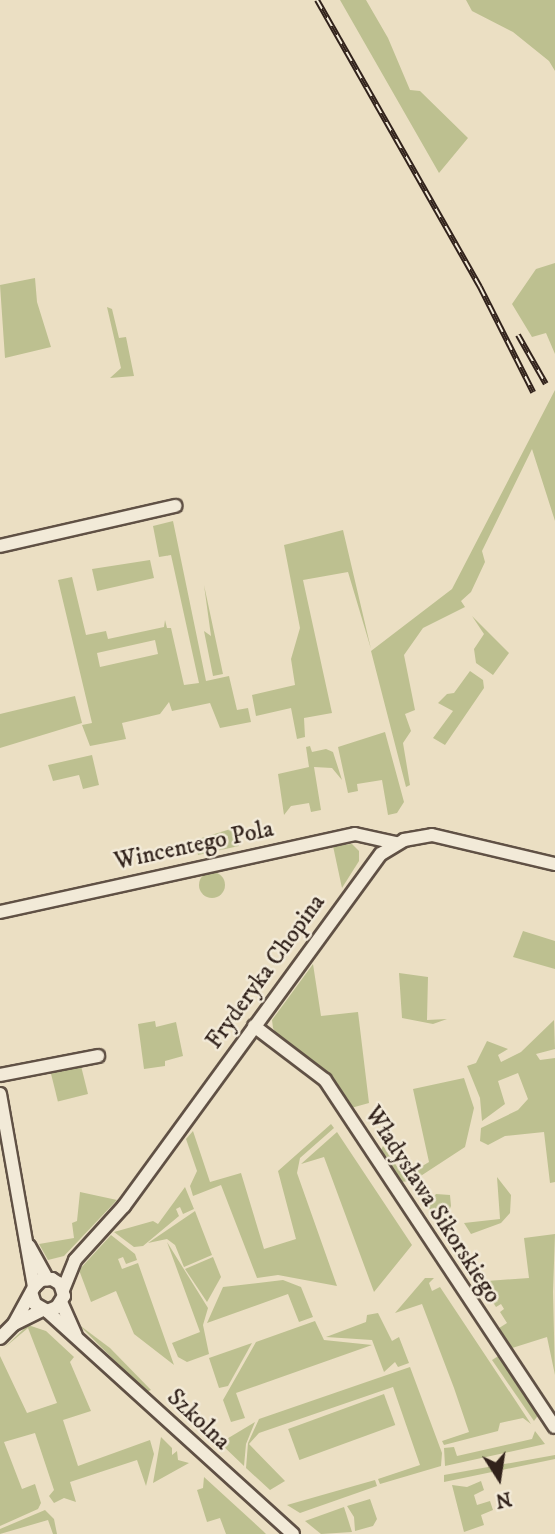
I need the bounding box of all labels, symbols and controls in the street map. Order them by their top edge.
street label: Wincentego Pola [112,815,276,877]
street label: Fryderyka Chopina [200,889,332,1055]
street label: Władysława Sikorskiego [358,1101,506,1309]
street label: Szkolna [160,1384,236,1456]
north arrow [464,1443,534,1513]
text: N [493,1486,514,1512]

